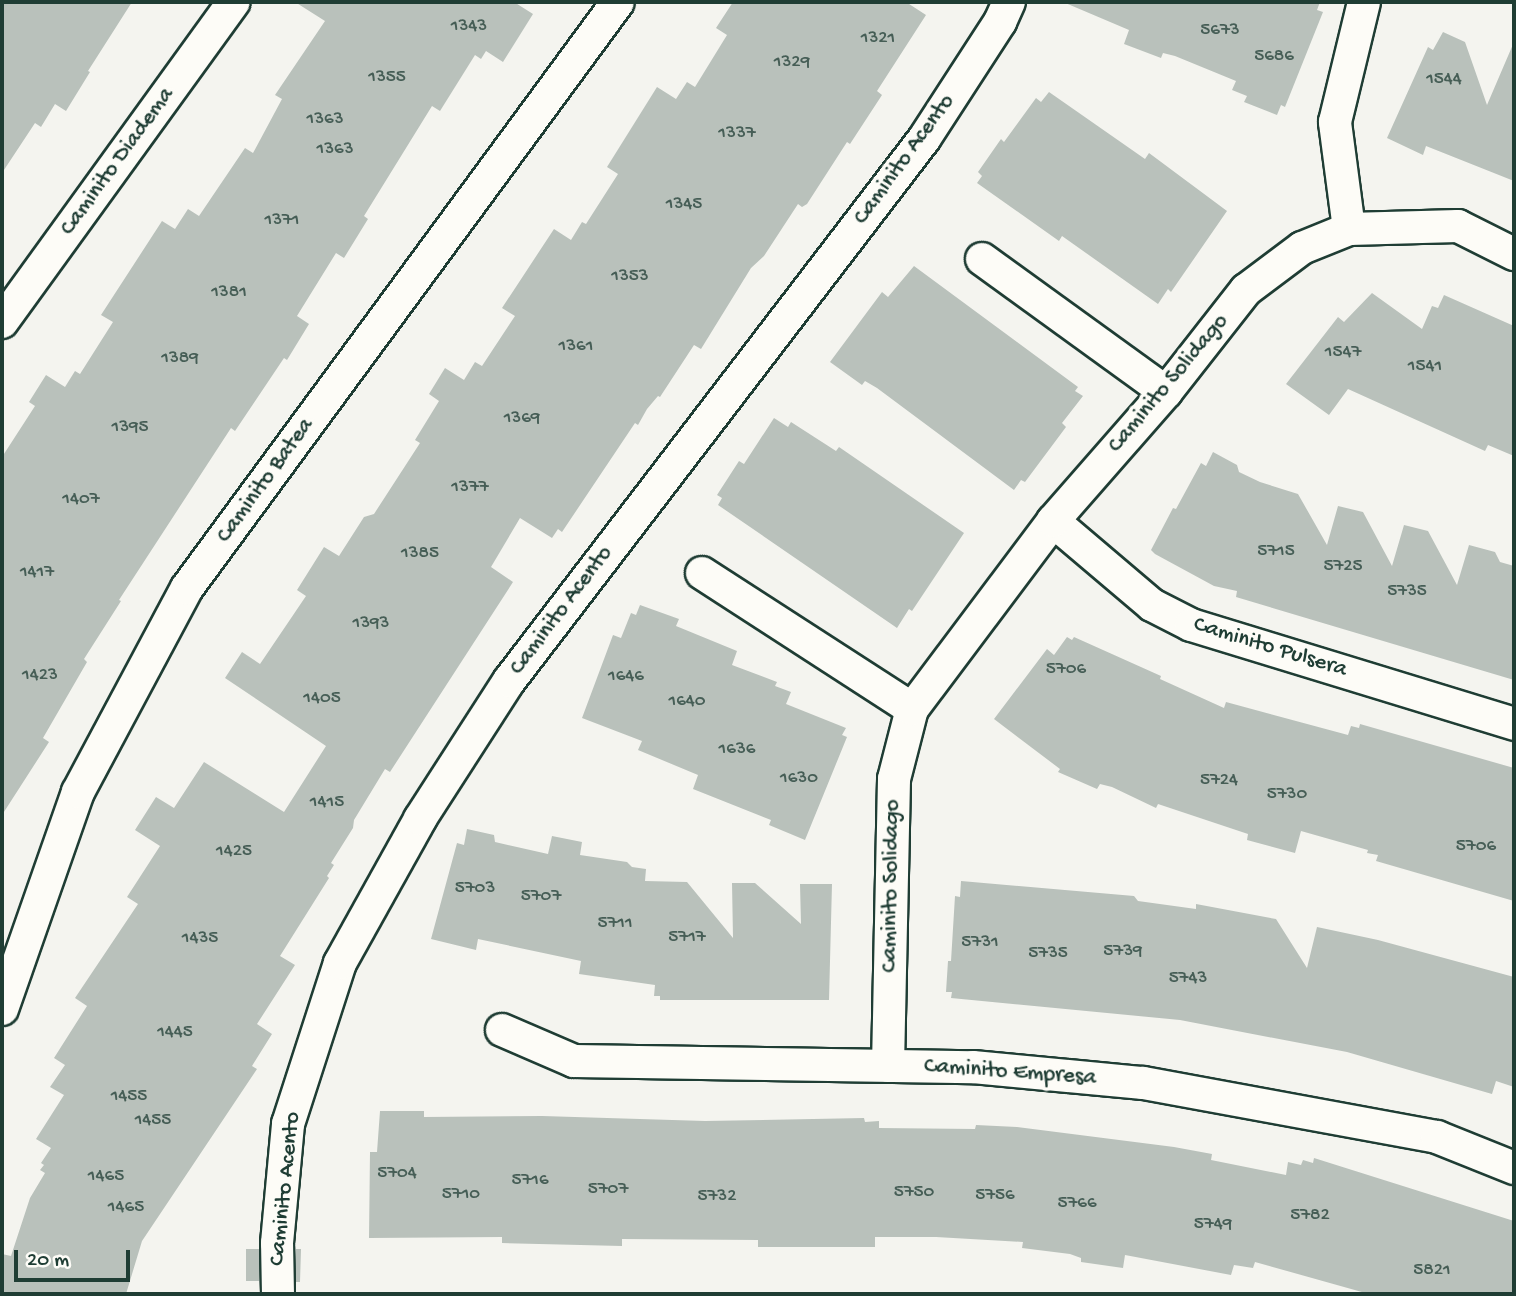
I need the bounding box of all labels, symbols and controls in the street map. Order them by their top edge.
house number: 1343 [451,16,487,38]
house number: 5673 [1200,20,1240,42]
house number: 1321 [861,28,895,50]
house number: 5686 [1254,46,1294,68]
house number: 1329 [774,52,810,74]
house number: 1355 [368,67,406,89]
house number: 1544 [1426,69,1462,91]
street label: Caminito Diadema [55,83,181,241]
street label: Caminito Acento [848,89,962,231]
house number: 1363 [306,109,344,131]
house number: 1337 [718,123,756,145]
house number: 1363 [316,139,354,161]
house number: 1345 [666,194,702,216]
house number: 1371 [264,210,300,232]
house number: 1353 [611,266,649,288]
house number: 1381 [211,282,247,304]
street label: Caminito Solidago [1103,309,1235,459]
house number: 1361 [559,336,593,358]
house number: 1547 [1325,342,1361,364]
house number: 1389 [161,348,199,370]
house number: 1541 [1408,356,1442,378]
house number: 1369 [504,408,540,430]
street label: Caminito Batea [211,413,321,549]
house number: 1395 [111,417,149,439]
house number: 1377 [451,477,489,499]
house number: 1407 [62,489,100,511]
street label: Caminito Acento [504,541,620,681]
house number: 5715 [1257,541,1295,563]
house number: 1385 [401,543,439,565]
house number: 5725 [1323,556,1363,578]
house number: 1417 [20,562,54,584]
house number: 5735 [1387,581,1427,603]
street label: Caminito Pulsera [1190,612,1350,684]
house number: 1393 [353,613,389,635]
house number: 5706 [1046,659,1086,681]
house number: 1423 [22,665,58,687]
house number: 1646 [608,666,644,688]
house number: 1405 [303,688,341,710]
house number: 1640 [668,691,706,713]
house number: 1636 [719,739,755,761]
house number: 1630 [780,768,818,790]
house number: 5724 [1200,770,1238,792]
house number: 5730 [1267,784,1307,806]
house number: 1415 [310,792,344,814]
street label: Caminito Solidago [877,799,907,973]
house number: 5706 [1456,836,1496,858]
house number: 1425 [216,841,252,863]
house number: 5703 [455,878,495,900]
house number: 5707 [521,886,561,908]
house number: 5711 [597,913,633,935]
house number: 5717 [668,927,706,949]
house number: 1435 [182,928,218,950]
house number: 5731 [961,932,999,954]
house number: 5739 [1103,941,1143,963]
house number: 5735 [1028,943,1068,965]
house number: 5743 [1169,968,1207,990]
house number: 1445 [157,1022,193,1044]
street label: Caminito Empresa [923,1053,1097,1093]
house number: 1455 [111,1086,147,1108]
house number: 1455 [135,1110,171,1132]
street label: Caminito Acento [264,1111,308,1267]
house number: 5704 [377,1163,417,1185]
house number: 1465 [88,1166,124,1188]
house number: 5716 [511,1170,549,1192]
house number: 5707 [588,1179,628,1201]
house number: 5750 [894,1182,934,1204]
house number: 5710 [442,1184,480,1206]
house number: 5756 [975,1185,1015,1207]
house number: 5732 [697,1186,737,1208]
house number: 5766 [1057,1193,1097,1215]
house number: 1465 [108,1197,144,1219]
house number: 5782 [1290,1205,1330,1227]
house number: 5749 [1194,1214,1232,1236]
scale bar [18,1236,133,1280]
text: 20 m [27,1249,69,1274]
house number: 5821 [1413,1260,1451,1282]

